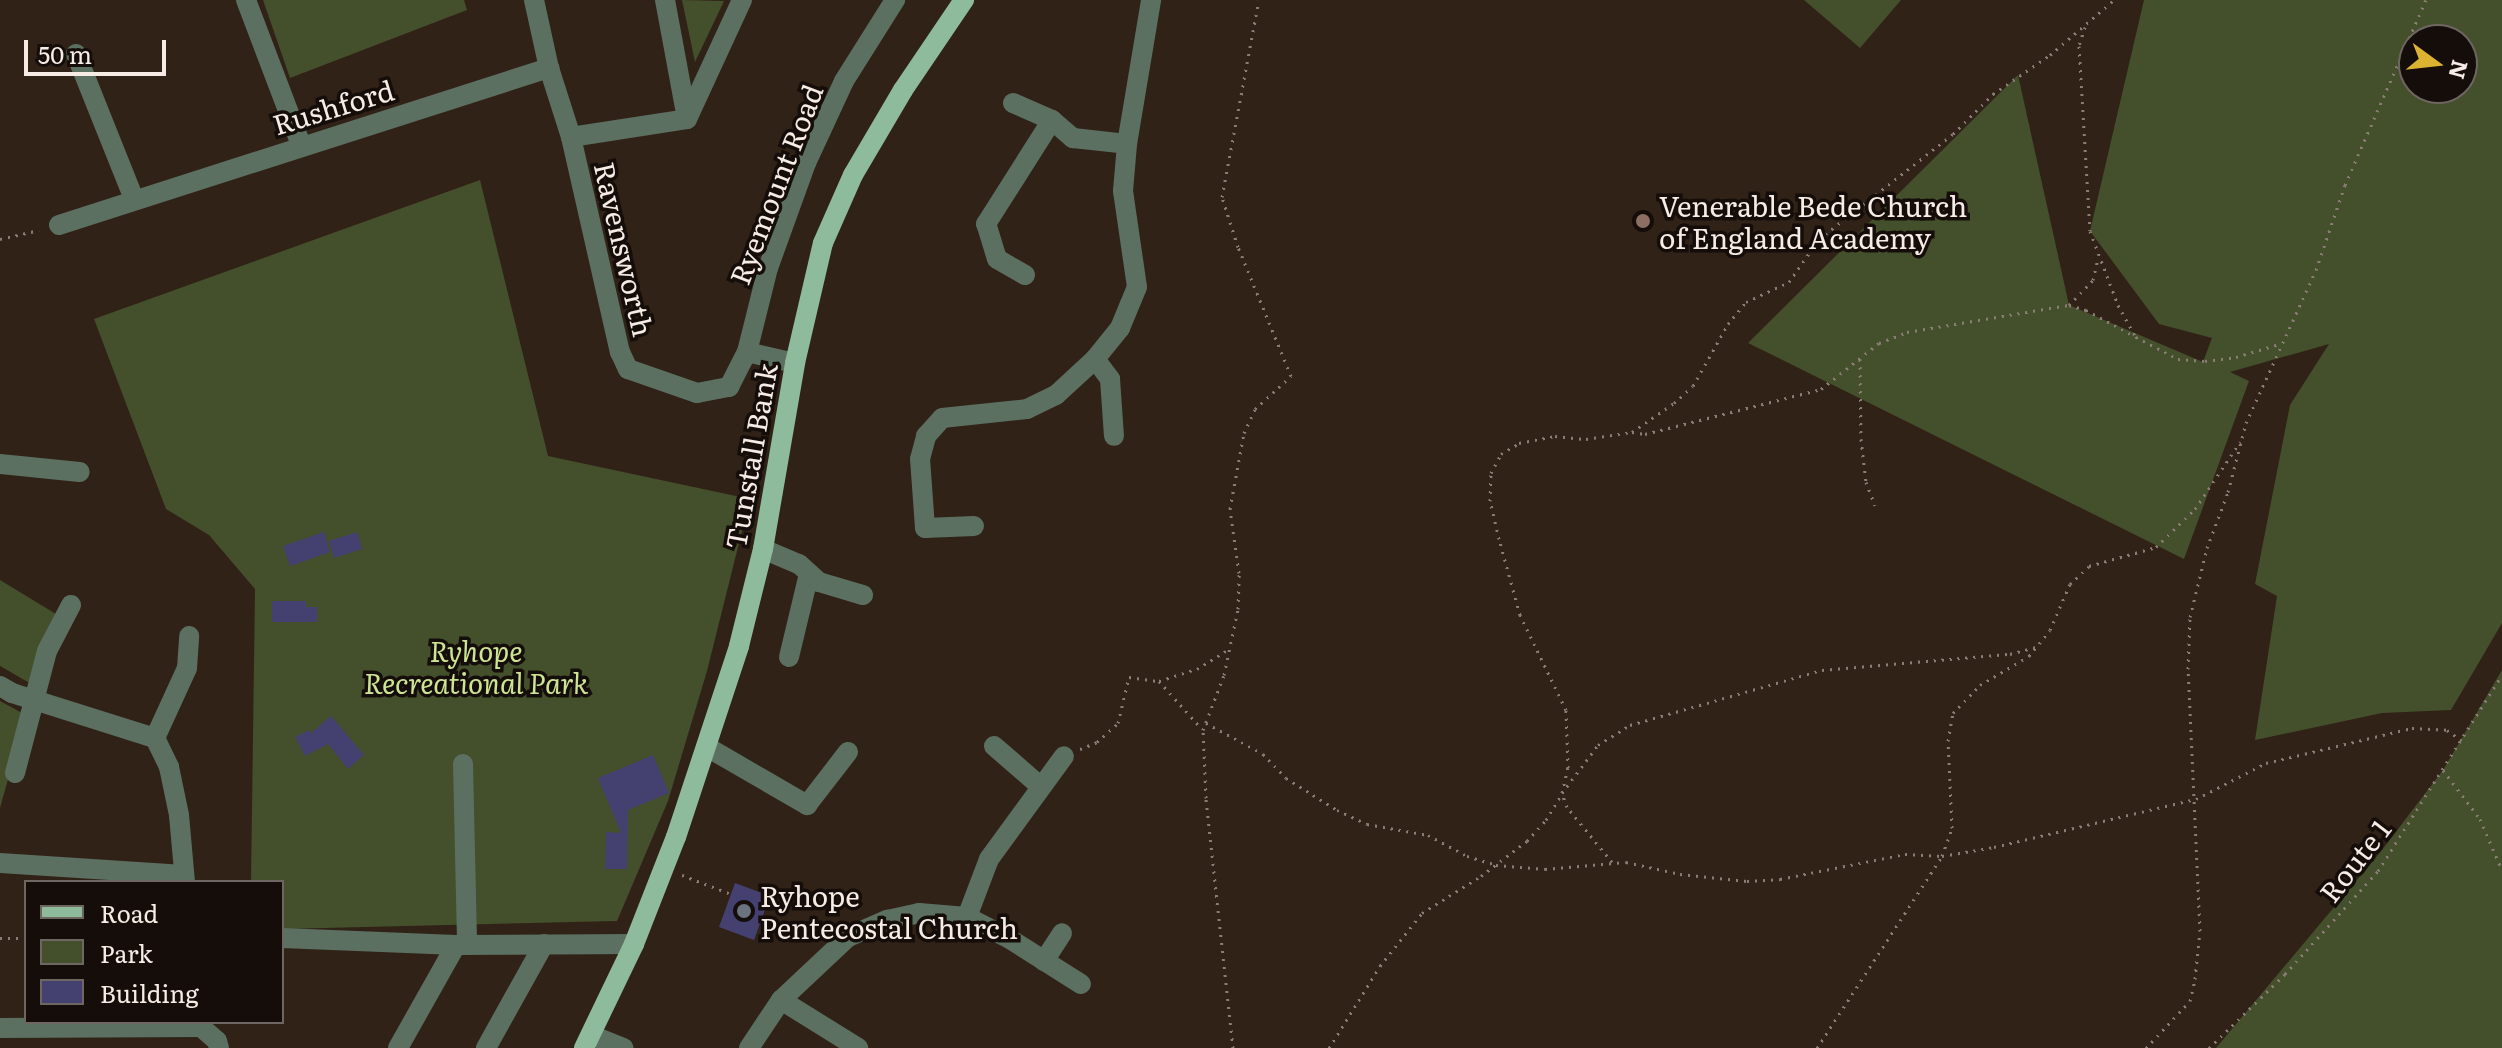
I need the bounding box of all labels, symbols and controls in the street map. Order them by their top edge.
scale bar [28,24,170,74]
north arrow [2398,24,2478,104]
text: 50 m [38,36,92,71]
text: N [2441,57,2478,83]
street label: Rushford [268,72,398,140]
street label: Ryemount Road [721,79,829,289]
street label: Ravensworth [589,159,661,339]
place label: Venerable Bede Church of England Academy [1659,188,1967,254]
marker: Venerable Bede Church of England Academy [1634,212,1652,230]
street label: Tunstall Bank [717,361,783,551]
park label: Ryhope Recreational Park [364,633,588,699]
street label: Route 1 [2311,812,2397,908]
place label: Ryhope Pentecostal Church [760,878,1018,944]
legend [24,880,284,1024]
text: Road [100,895,158,930]
marker: Ryhope Pentecostal Church [735,902,753,920]
text: Park [100,935,153,970]
text: Building [100,975,199,1010]

